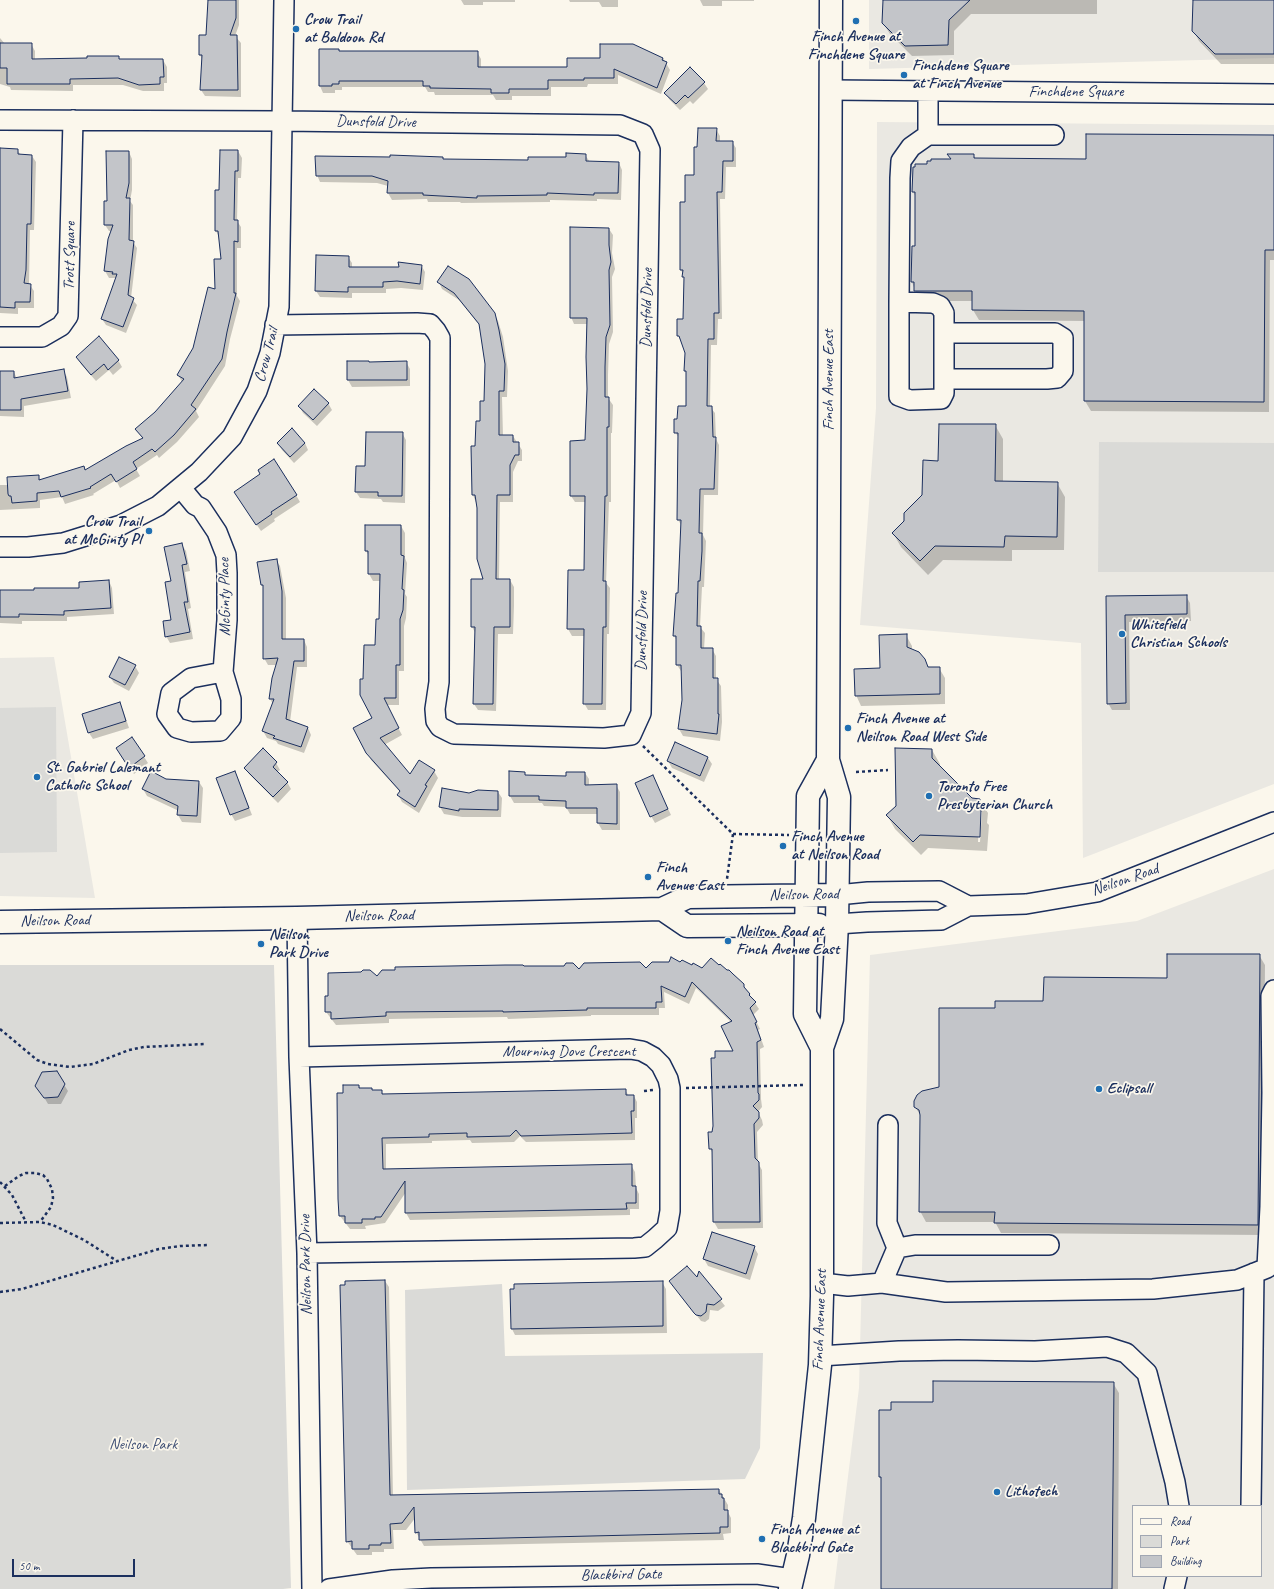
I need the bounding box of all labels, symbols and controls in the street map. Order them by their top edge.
place label: Crow Trail at Baldoon Rd [304,10,383,48]
marker: Finch Avenue at Finchdene Square [851,16,861,26]
marker: Crow Trail at Baldoon Rd [291,24,301,34]
place label: Finch Avenue at Finchdene Square [808,27,904,65]
place label: Finchdene Square at Finch Avenue [912,56,1009,94]
marker: Finchdene Square at Finch Avenue [899,70,909,80]
street label: Finchdene Square [1029,82,1123,102]
street label: Dunsfold Drive [336,112,416,132]
street label: Trott Square [60,222,80,290]
street label: Dunsfold Drive [637,268,657,348]
street label: Crow Trail [251,326,283,384]
street label: Finch Avenue East [819,329,839,431]
place label: Crow Trail at McGinty Pl [63,512,141,550]
marker: Crow Trail at McGinty Pl [144,526,154,536]
street label: McGinty Place [215,558,235,636]
street label: Dunsfold Drive [632,591,652,671]
place label: Whitefield Christian Schools [1130,615,1227,653]
marker: Whitefield Christian Schools [1117,629,1127,639]
place label: Finch Avenue at Neilson Road West Side [856,709,986,747]
marker: Finch Avenue at Neilson Road West Side [843,723,853,733]
place label: St. Gabriel Lalemant Catholic School [45,758,160,796]
marker: St. Gabriel Lalemant Catholic School [32,772,42,782]
place label: Toronto Free Presbyterian Church [937,777,1052,815]
marker: Toronto Free Presbyterian Church [924,791,934,801]
place label: Finch Avenue at Neilson Road [791,827,879,865]
marker: Finch Avenue at Neilson Road [778,841,788,851]
place label: Finch Avenue East [656,858,724,896]
street label: Neilson Road [1089,860,1161,900]
marker: Finch Avenue East [643,872,653,882]
street label: Neilson Road [769,885,839,905]
street label: Neilson Road [344,906,414,926]
street label: Neilson Road [20,911,90,931]
place label: Neilson Road at Finch Avenue East [736,922,839,960]
place label: Neilson Park Drive [269,925,328,963]
marker: Neilson Road at Finch Avenue East [723,936,733,946]
marker: Neilson Park Drive [256,939,266,949]
street label: Mourning Dove Crescent [503,1042,635,1062]
place label: Eclipsall [1107,1079,1151,1099]
marker: Eclipsall [1094,1084,1104,1094]
street label: Neilson Park Drive [296,1214,316,1316]
street label: Finch Avenue East [809,1269,831,1371]
park label: Neilson Park [109,1435,177,1455]
place label: Lithotech [1005,1482,1057,1502]
marker: Lithotech [992,1487,1002,1497]
legend [1132,1505,1262,1577]
text: Road [1170,1513,1190,1529]
place label: Finch Avenue at Blackbird Gate [770,1520,859,1558]
text: Park [1170,1533,1189,1549]
marker: Finch Avenue at Blackbird Gate [757,1534,767,1544]
scale bar [14,1551,137,1577]
text: Building [1170,1553,1202,1569]
text: 50 m [19,1558,39,1574]
street label: Blackbird Gate [580,1565,662,1585]

